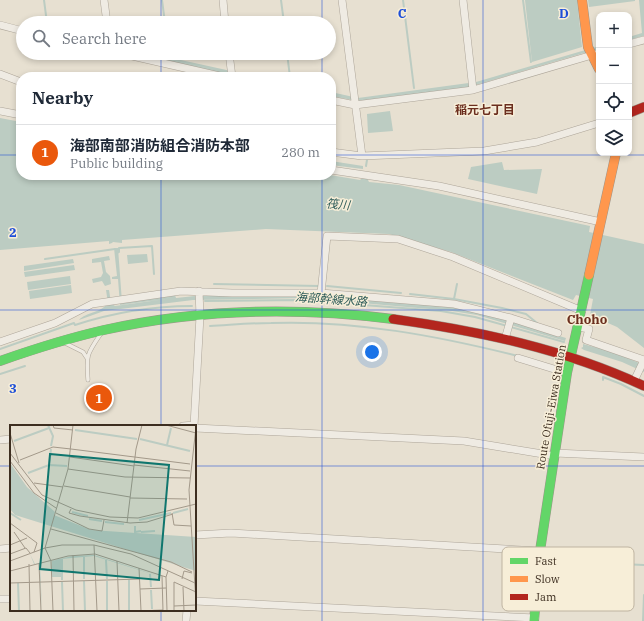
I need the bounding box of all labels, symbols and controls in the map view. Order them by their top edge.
text: C [398,5,407,22]
text: D [559,5,569,22]
map controls [596,12,632,156]
button: + [596,12,632,48]
search box [16,16,336,60]
icon: search [30,27,52,49]
text: Search here [62,29,147,48]
button: − [596,48,632,84]
button: locate [596,84,632,120]
text: Nearby [32,87,93,109]
district label: 稲元七丁目 [455,102,515,117]
button: layers [596,120,632,156]
text: 海部南部消防組合消防本部 [70,136,250,155]
text: 1 [41,144,49,161]
text: 280 m [281,144,320,161]
text: Public building [70,155,163,172]
water label: 筏川 [325,195,353,213]
text: 2 [9,224,17,241]
water label: 海部幹線水路 [295,289,368,309]
district label: Choho [567,311,608,328]
your location [362,342,382,362]
street label: Route Ofuji-Eiwa Station [533,343,569,471]
text: 3 [9,380,17,397]
pin: 1 [86,383,112,413]
inset map [10,425,196,611]
legend [502,547,634,611]
text: Fast [535,554,557,568]
text: Slow [535,572,560,586]
text: Jam [535,590,557,604]

